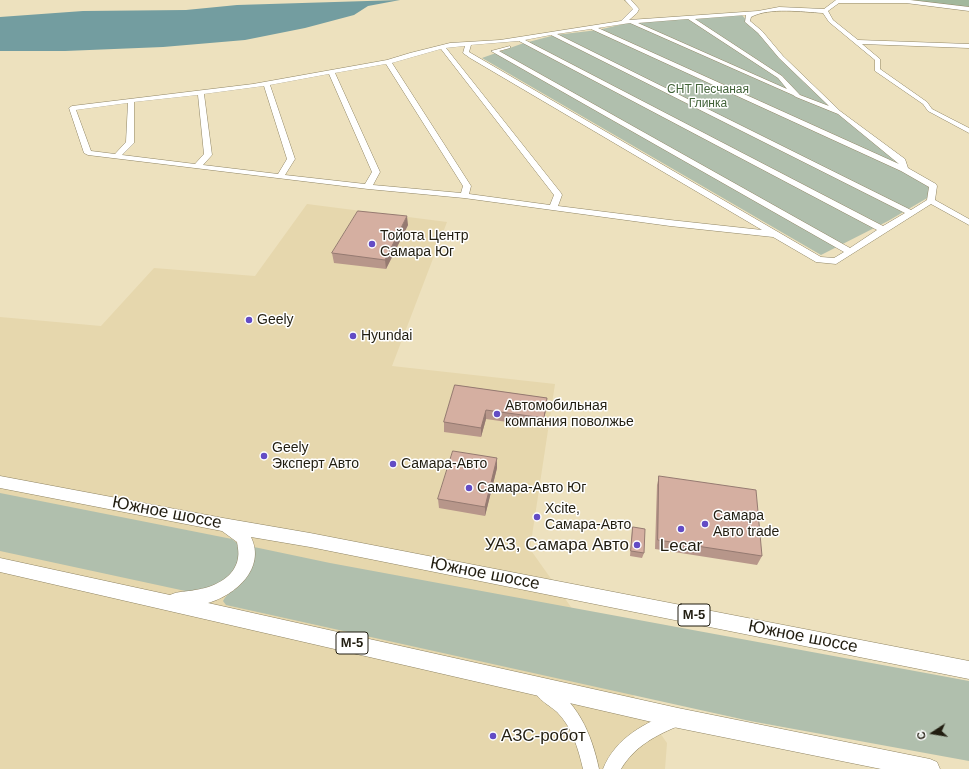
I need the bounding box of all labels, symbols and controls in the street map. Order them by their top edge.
park label: СНТ Песчаная Глинка [667,83,749,111]
place label: Тойота Центр Самара Юг [380,228,469,260]
marker: Тойота Центр Самара Юг [367,239,377,249]
place label: Geely [257,312,294,328]
marker: Geely [244,315,254,325]
place label: Hyundai [361,328,412,344]
marker: Hyundai [348,331,358,341]
place label: Автомобильная компания поволжье [505,398,634,430]
marker: Автомобильная компания поволжье [492,409,502,419]
place label: Geely Эксперт Авто [272,440,359,472]
marker: Geely Эксперт Авто [259,451,269,461]
place label: Самара-Авто [401,456,487,472]
marker: Самара-Авто [388,459,398,469]
place label: Самара-Авто Юг [477,480,586,496]
marker: Самара-Авто Юг [464,483,474,493]
street label: Южное шоссе [111,492,223,534]
place label: Xcite, Самара-Авто [545,501,631,534]
place label: Самара Авто trade [713,508,779,540]
marker: Xcite, Самара-Авто [532,512,542,522]
marker: Самара Авто trade [700,519,710,529]
marker: Lecar [676,524,686,534]
place label: УАЗ, Самара Авто [485,535,629,555]
place label: Lecar [660,536,702,556]
marker: УАЗ, Самара Авто [632,540,642,550]
street label: Южное шоссе [429,553,541,595]
road number: М-5 [678,604,710,626]
street label: Южное шоссе [747,616,859,658]
road number: М-5 [336,632,368,654]
north arrow [913,713,953,753]
place label: АЗС-робот [501,726,586,746]
text: С [915,730,928,741]
marker: АЗС-робот [488,731,498,741]

